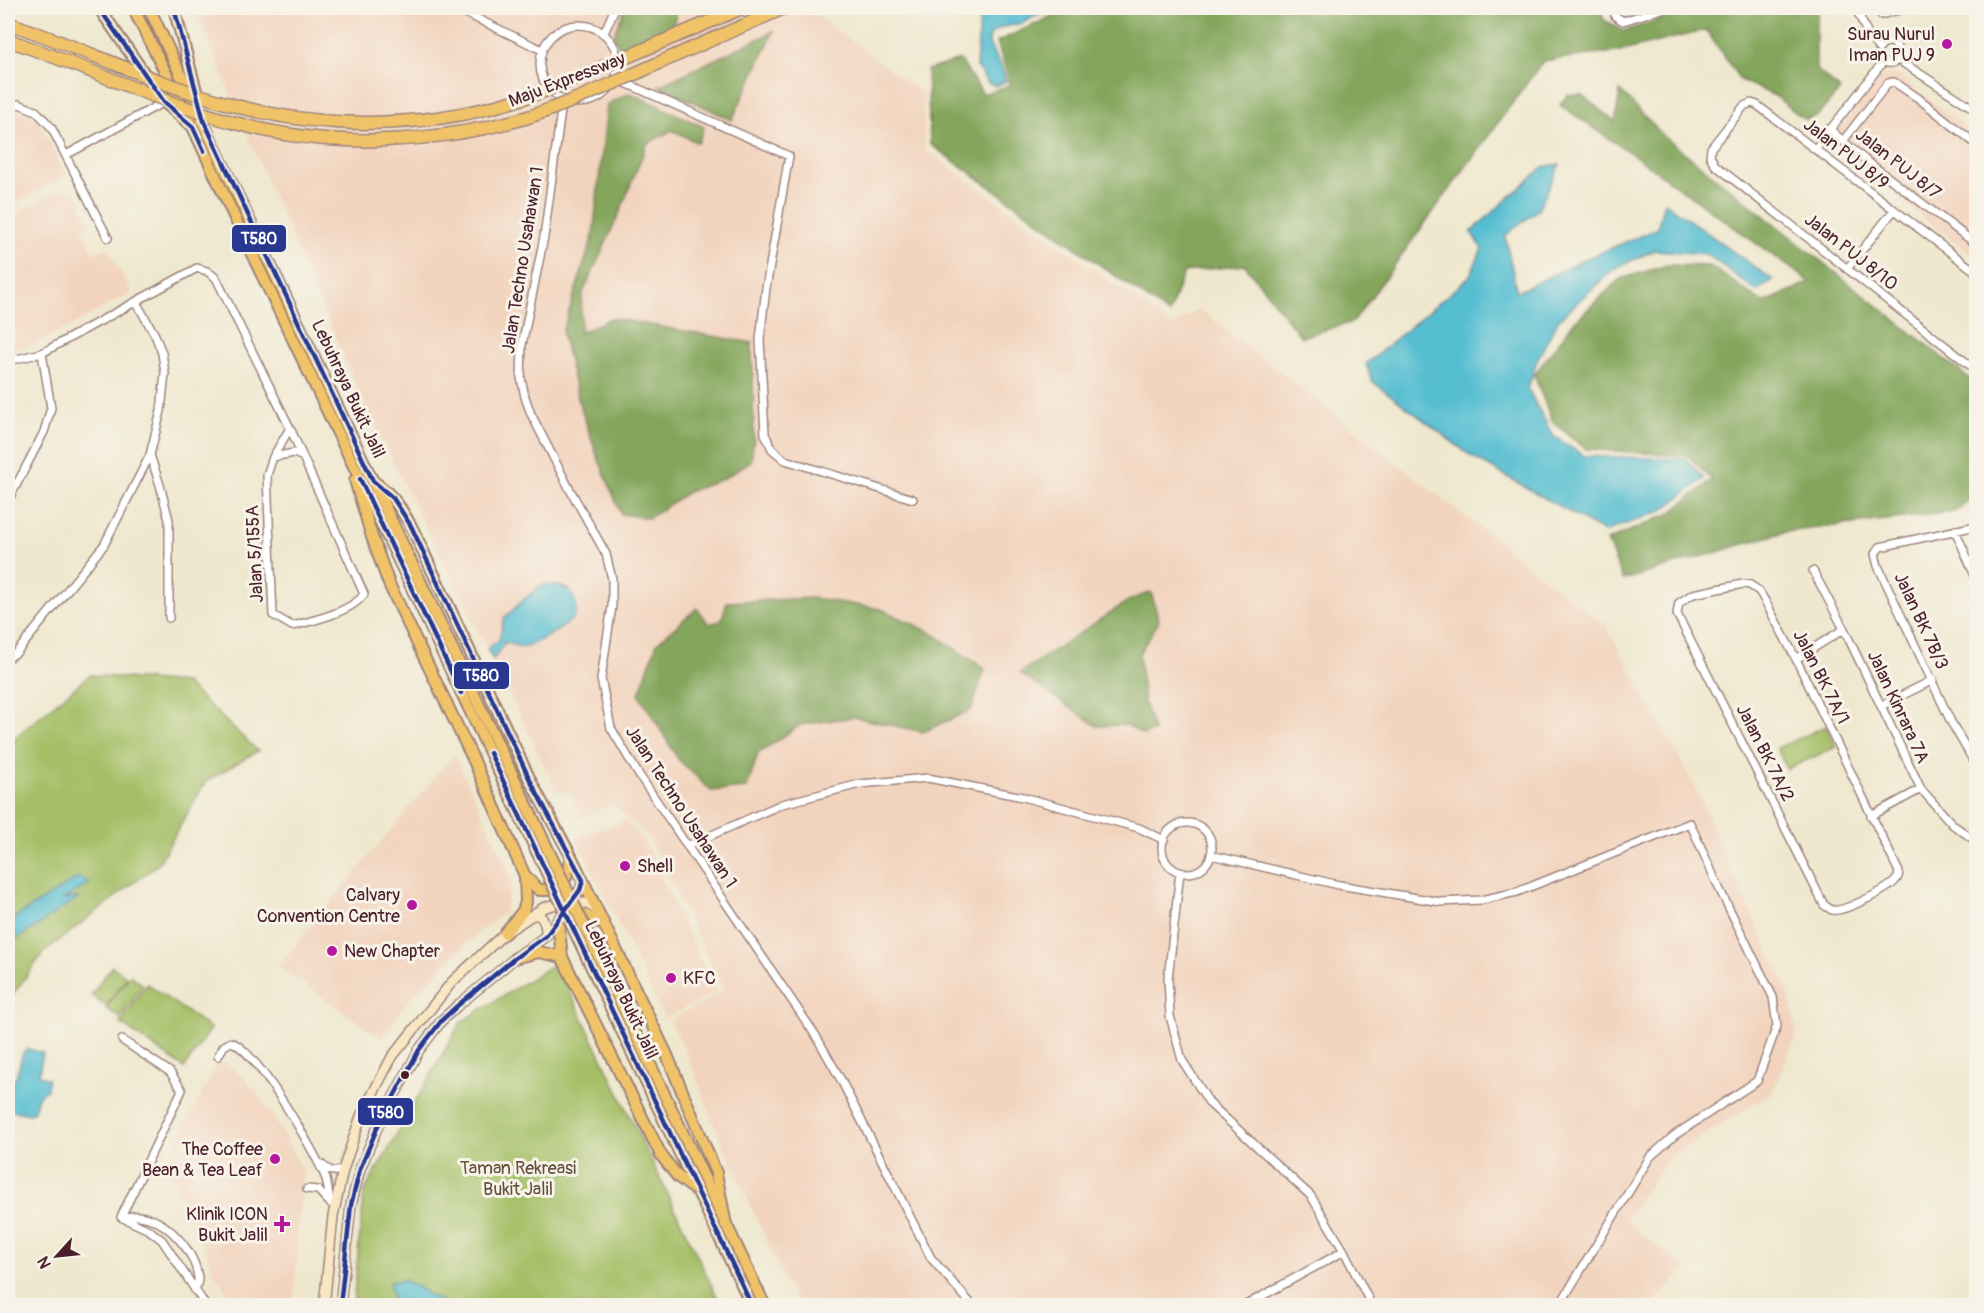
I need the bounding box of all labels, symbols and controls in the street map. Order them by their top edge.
place label: Surau Nurul Iman PUJ 9 [1847,23,1935,67]
marker: Surau Nurul Iman PUJ 9 [1940,37,1954,51]
street label: Maju Expressway [505,47,629,113]
street label: Jalan PUJ 8/9 [1799,113,1893,195]
street label: Jalan PUJ 8/7 [1850,123,1946,205]
street label: Jalan Techno Usahawan 1 [497,165,549,355]
street label: Jalan PUJ 8/10 [1800,208,1902,296]
line badge: T580 [231,224,287,253]
text: T580 [240,229,277,249]
street label: Lebuhraya Bukit Jalil [306,316,390,462]
street label: Jalan 5/155A [241,504,269,603]
street label: Jalan BK 7B/3 [1889,569,1953,673]
street label: Jalan BK 7A/1 [1787,626,1855,728]
street label: Jalan Kinrara 7A [1862,647,1934,767]
line badge: T580 [453,661,510,690]
text: T580 [462,666,499,686]
street label: Jalan BK 7A/2 [1731,701,1799,805]
street label: Jalan Techno Usahawan 1 [620,722,742,892]
place label: Shell [637,855,673,878]
marker: Shell [618,859,632,873]
place label: Calvary Convention Centre [257,884,400,928]
marker: Calvary Convention Centre [405,898,419,912]
street label: Lebuhraya Bukit Jalil [579,917,663,1063]
place label: New Chapter [344,940,441,963]
marker: New Chapter [325,944,339,958]
place label: KFC [683,967,716,990]
marker: KFC [664,971,678,985]
unlabelled marker [399,1069,411,1081]
line badge: T580 [357,1097,414,1126]
text: T580 [367,1103,404,1123]
place label: The Coffee Bean & Tea Leaf [142,1138,264,1182]
marker: The Coffee Bean & Tea Leaf [268,1152,282,1166]
park label: Taman Rekreasi Bukit Jalil [460,1157,576,1201]
place label: Klinik ICON Bukit Jalil [186,1203,268,1247]
marker: Klinik ICON Bukit Jalil [273,1215,291,1233]
north arrow [27,1226,87,1286]
text: N [33,1253,56,1272]

